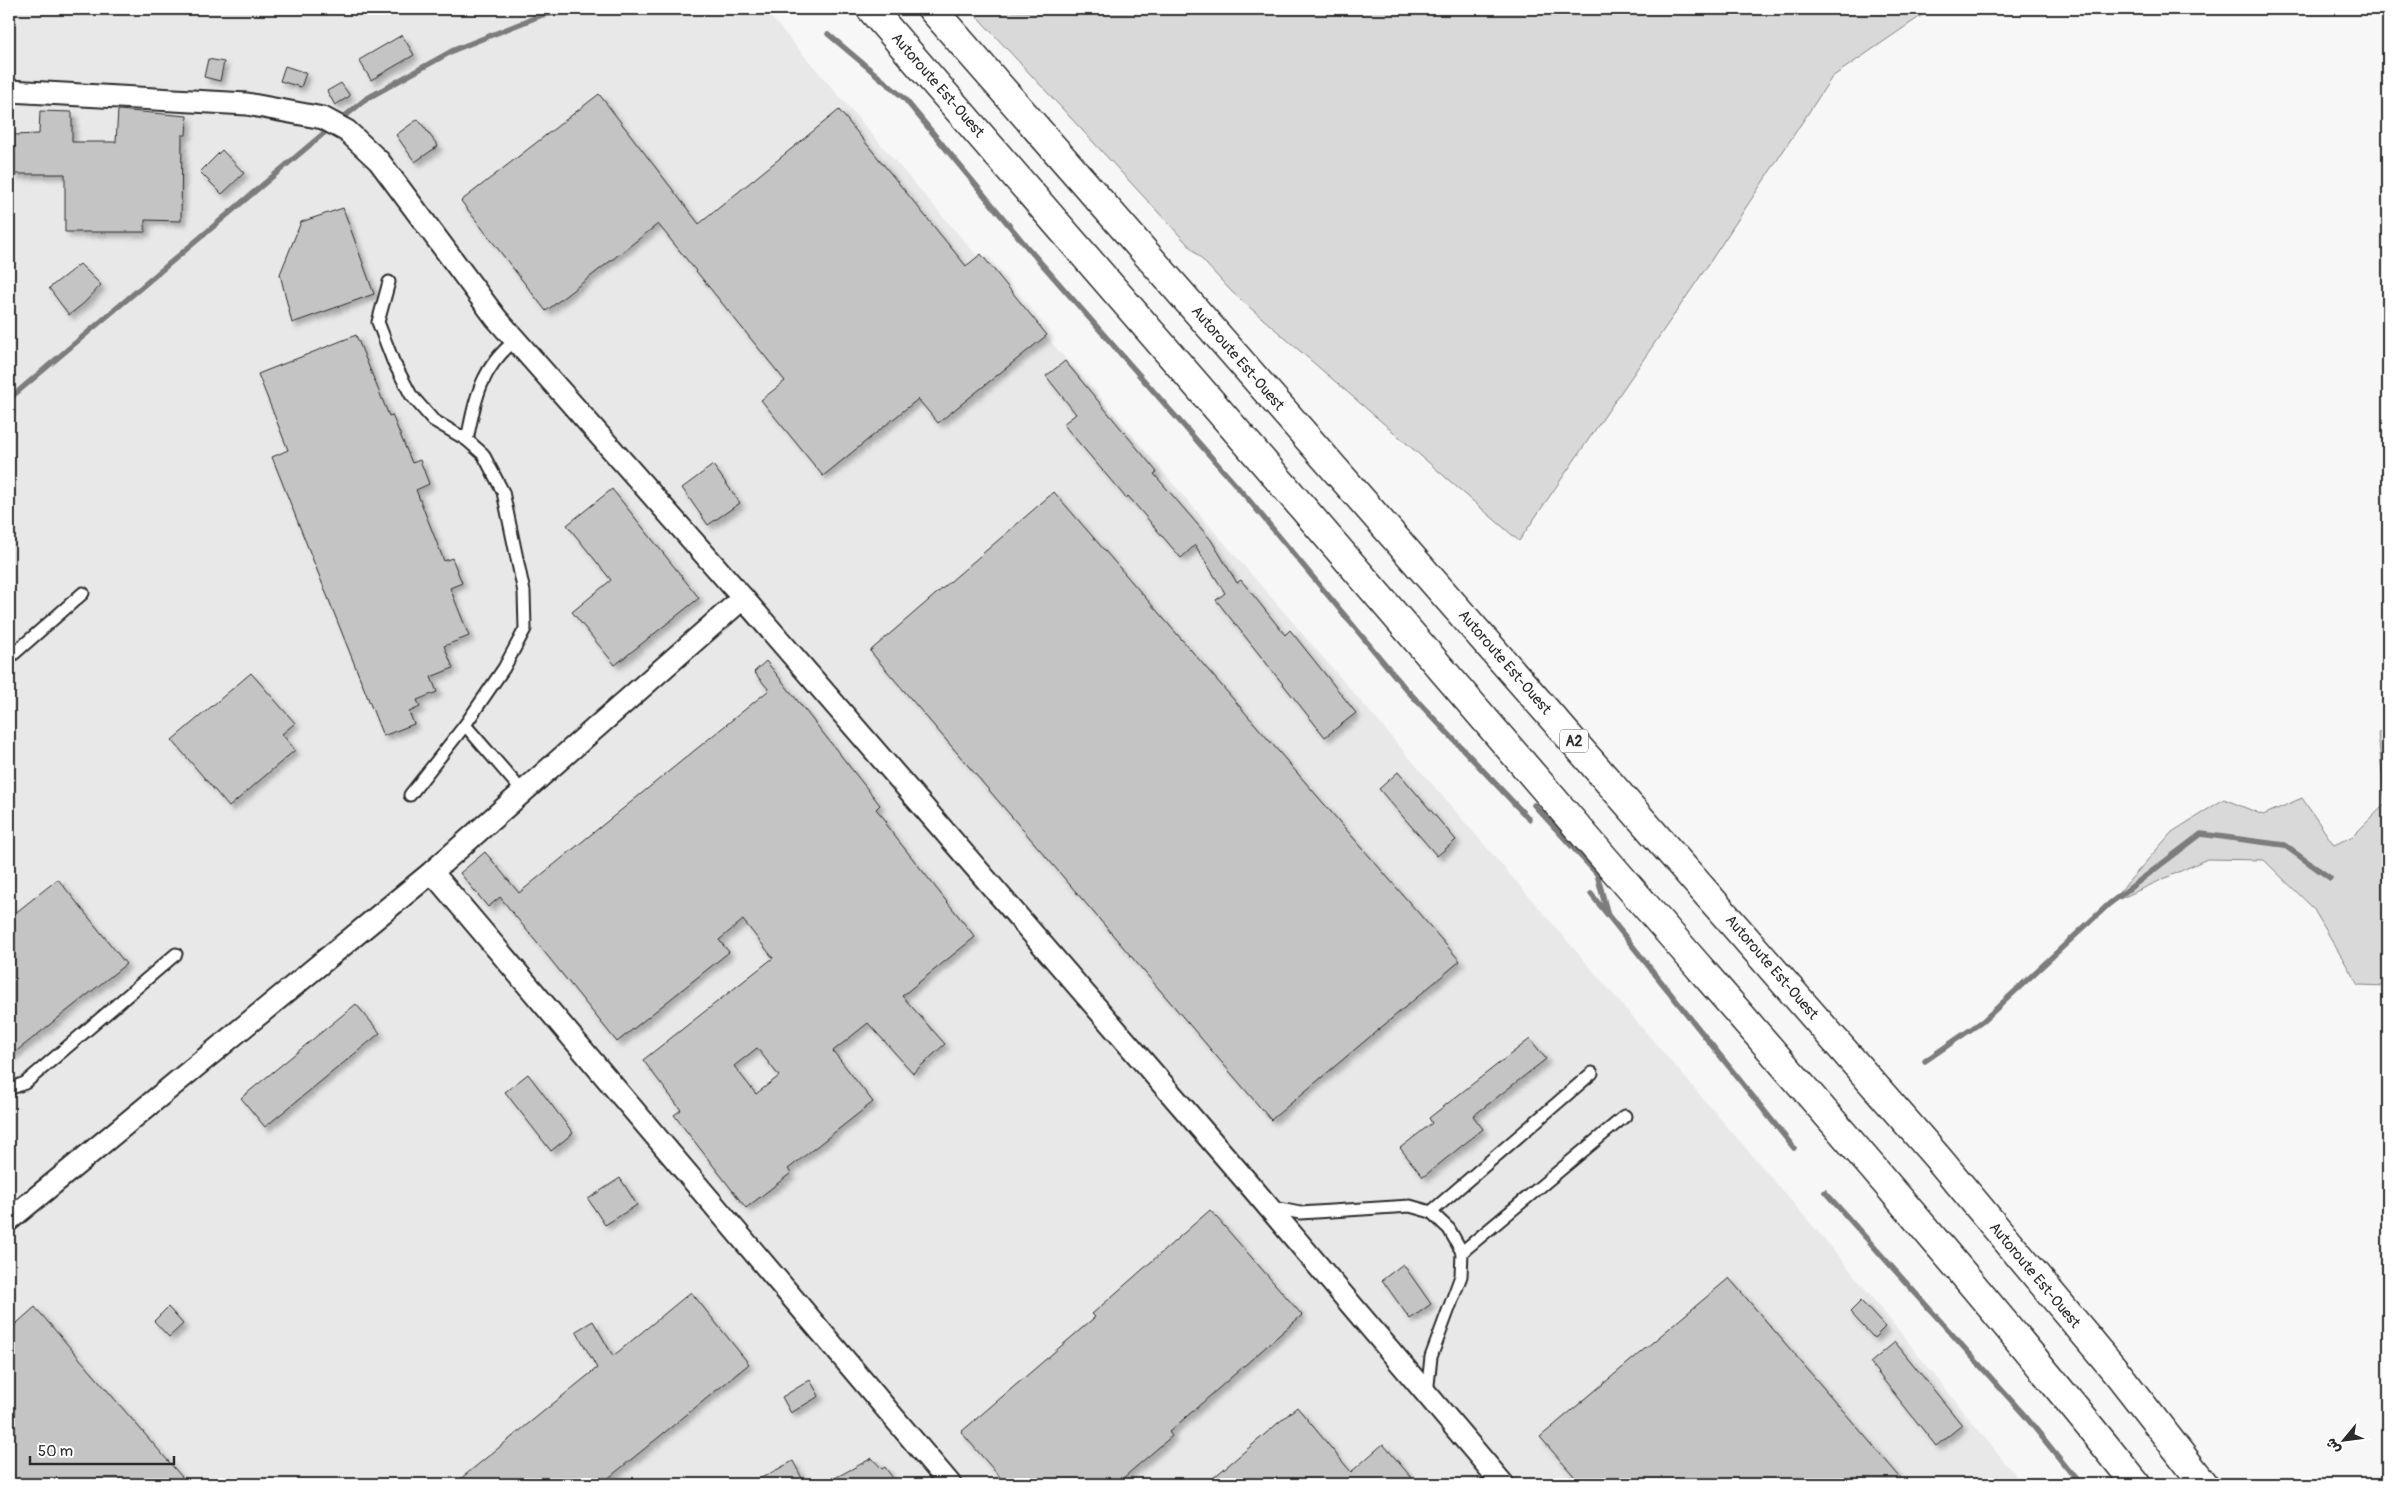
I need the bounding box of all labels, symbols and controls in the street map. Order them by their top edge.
street label: Autoroute Est-Ouest [887,29,989,142]
street label: Autoroute Est-Ouest [1187,302,1289,415]
street label: Autoroute Est-Ouest [1454,606,1556,719]
road number: A2 [1560,729,1588,752]
street label: Autoroute Est-Ouest [1721,911,1823,1024]
street label: Autoroute Est-Ouest [1985,1219,2085,1333]
north arrow [2320,1416,2370,1466]
scale bar [30,1433,174,1465]
text: ش [2322,1435,2344,1457]
text: 50 m [38,1442,73,1461]

